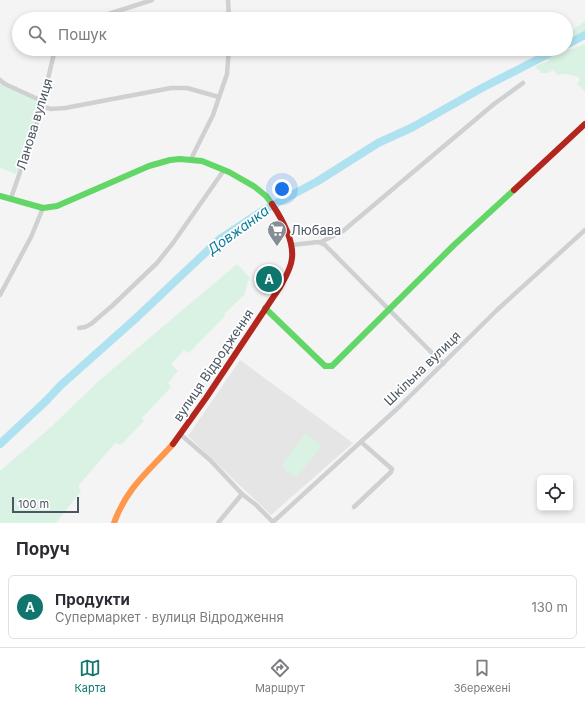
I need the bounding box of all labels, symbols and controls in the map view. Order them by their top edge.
search box [12,12,573,56]
icon: search [26,23,48,45]
text: Пошук [58,25,107,44]
street label: Ланова вулиця [12,76,56,172]
your location [272,179,292,199]
water label: Довжанка [203,201,272,258]
supermarket icon: Любава [266,219,288,247]
place label: Любава [291,222,341,238]
pin: A [256,264,282,294]
street label: вулиця Відродження [169,306,257,424]
street label: Шкільна вулиця [380,327,464,409]
map controls [537,475,573,511]
button: locate [537,475,573,511]
scale bar [12,495,79,514]
text: 100 m [18,497,49,511]
text: Поруч [16,539,70,559]
text: Продукти [55,590,130,609]
text: A [25,599,35,615]
text: 130 m [531,599,568,615]
text: Супермаркет · вулиця Відродження [55,609,284,625]
tab: Карта [74,657,106,695]
tab: Маршрут [255,657,305,695]
tab: Збережені [454,657,511,695]

